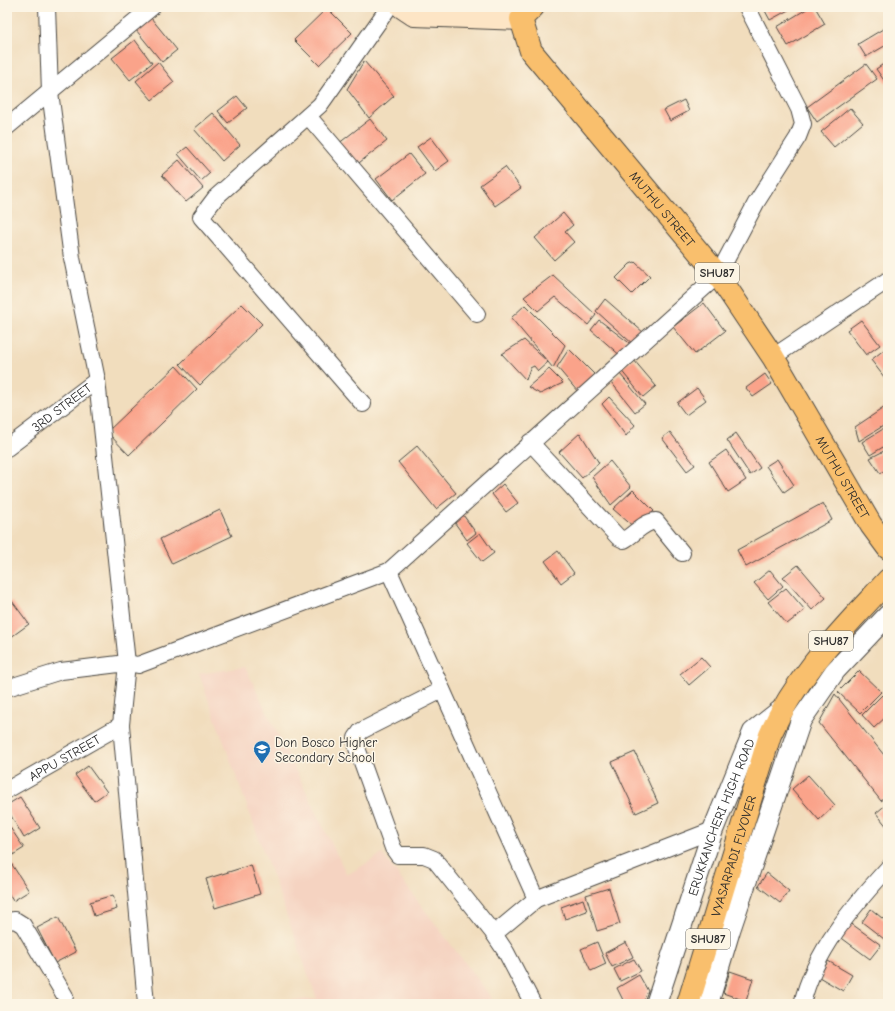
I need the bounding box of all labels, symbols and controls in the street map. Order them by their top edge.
street label: MUTHU STREET [627,168,698,250]
road number: SHU87 [695,263,739,283]
street label: 3RD STREET [29,380,95,435]
street label: MUTHU STREET [813,433,873,522]
road number: SHU87 [809,631,853,651]
street label: APPU STREET [26,731,103,784]
place label: Don Bosco Higher Secondary School [275,735,378,765]
street label: ERUKKANCHERI HIGH ROAD [685,736,758,898]
school or university icon: Don Bosco Higher Secondary School [252,739,272,764]
street label: VYASARPADI FLYOVER [708,793,759,918]
road number: SHU87 [686,929,730,949]

